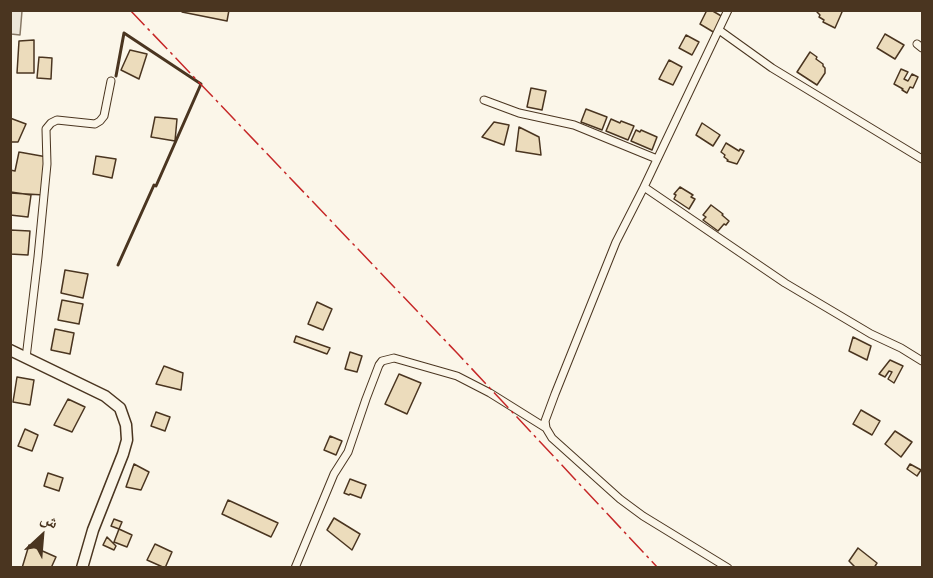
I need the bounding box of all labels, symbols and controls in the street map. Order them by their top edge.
north arrow [12,506,72,566]
text: ش [38,507,62,532]

